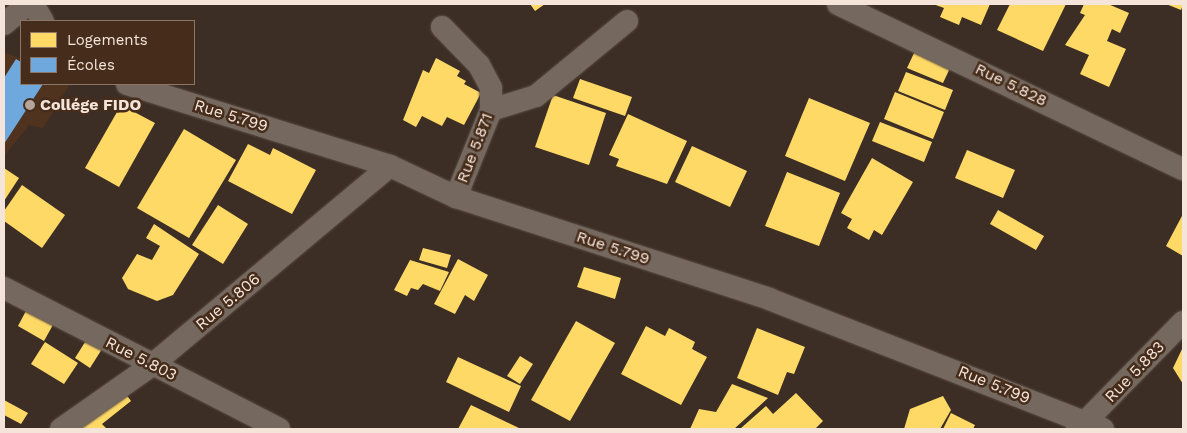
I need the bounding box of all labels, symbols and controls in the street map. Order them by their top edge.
legend [20,20,195,85]
text: Logements [67,31,148,49]
text: Écoles [67,56,115,74]
street label: Rue 5.828 [972,59,1050,111]
place label: Collége FIDO [40,95,141,115]
street label: Rue 5.799 [192,96,270,136]
marker: Collége FIDO [24,99,36,111]
street label: Rue 5.871 [453,110,497,186]
street label: Rue 5.799 [574,227,652,269]
street label: Rue 5.806 [192,270,264,334]
street label: Rue 5.803 [102,333,180,385]
street label: Rue 5.883 [1101,338,1169,406]
street label: Rue 5.799 [955,362,1033,408]

